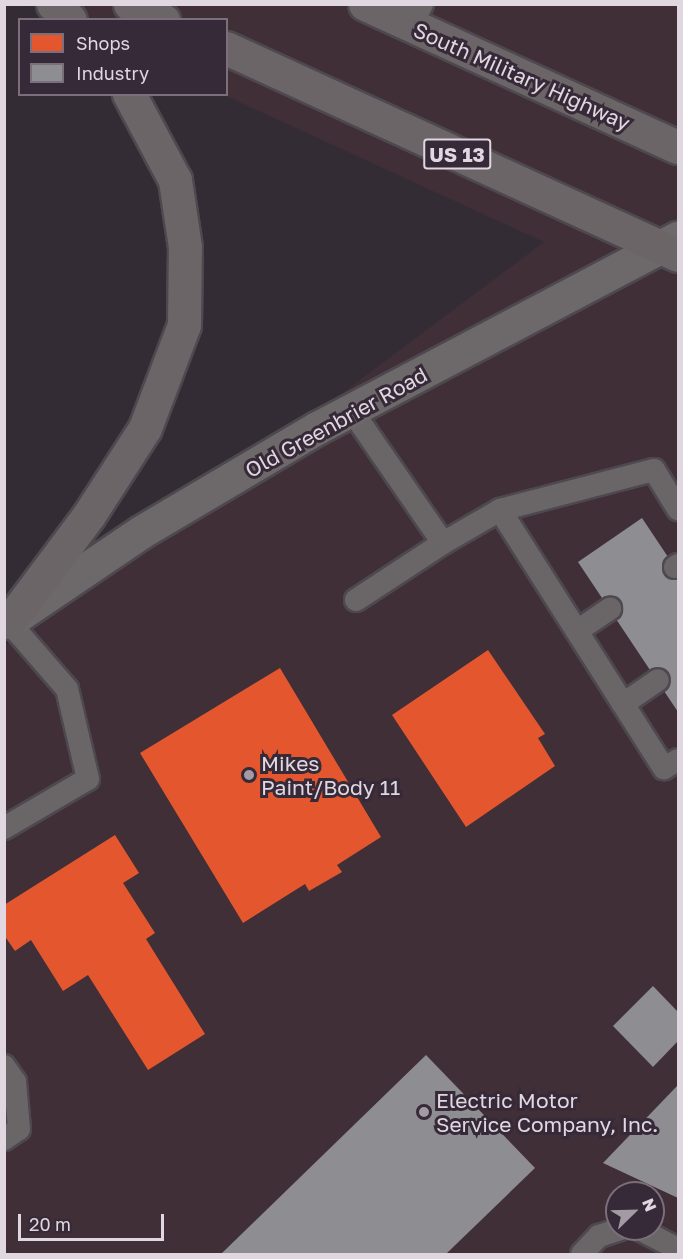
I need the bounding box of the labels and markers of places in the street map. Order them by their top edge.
place label: Mikes Paint/Body 11 [261,750,400,800]
marker: Mikes Paint/Body 11 [242,768,256,782]
place label: Electric Motor Service Company, Inc. [436,1087,658,1137]
marker: Electric Motor Service Company, Inc. [417,1105,431,1119]

